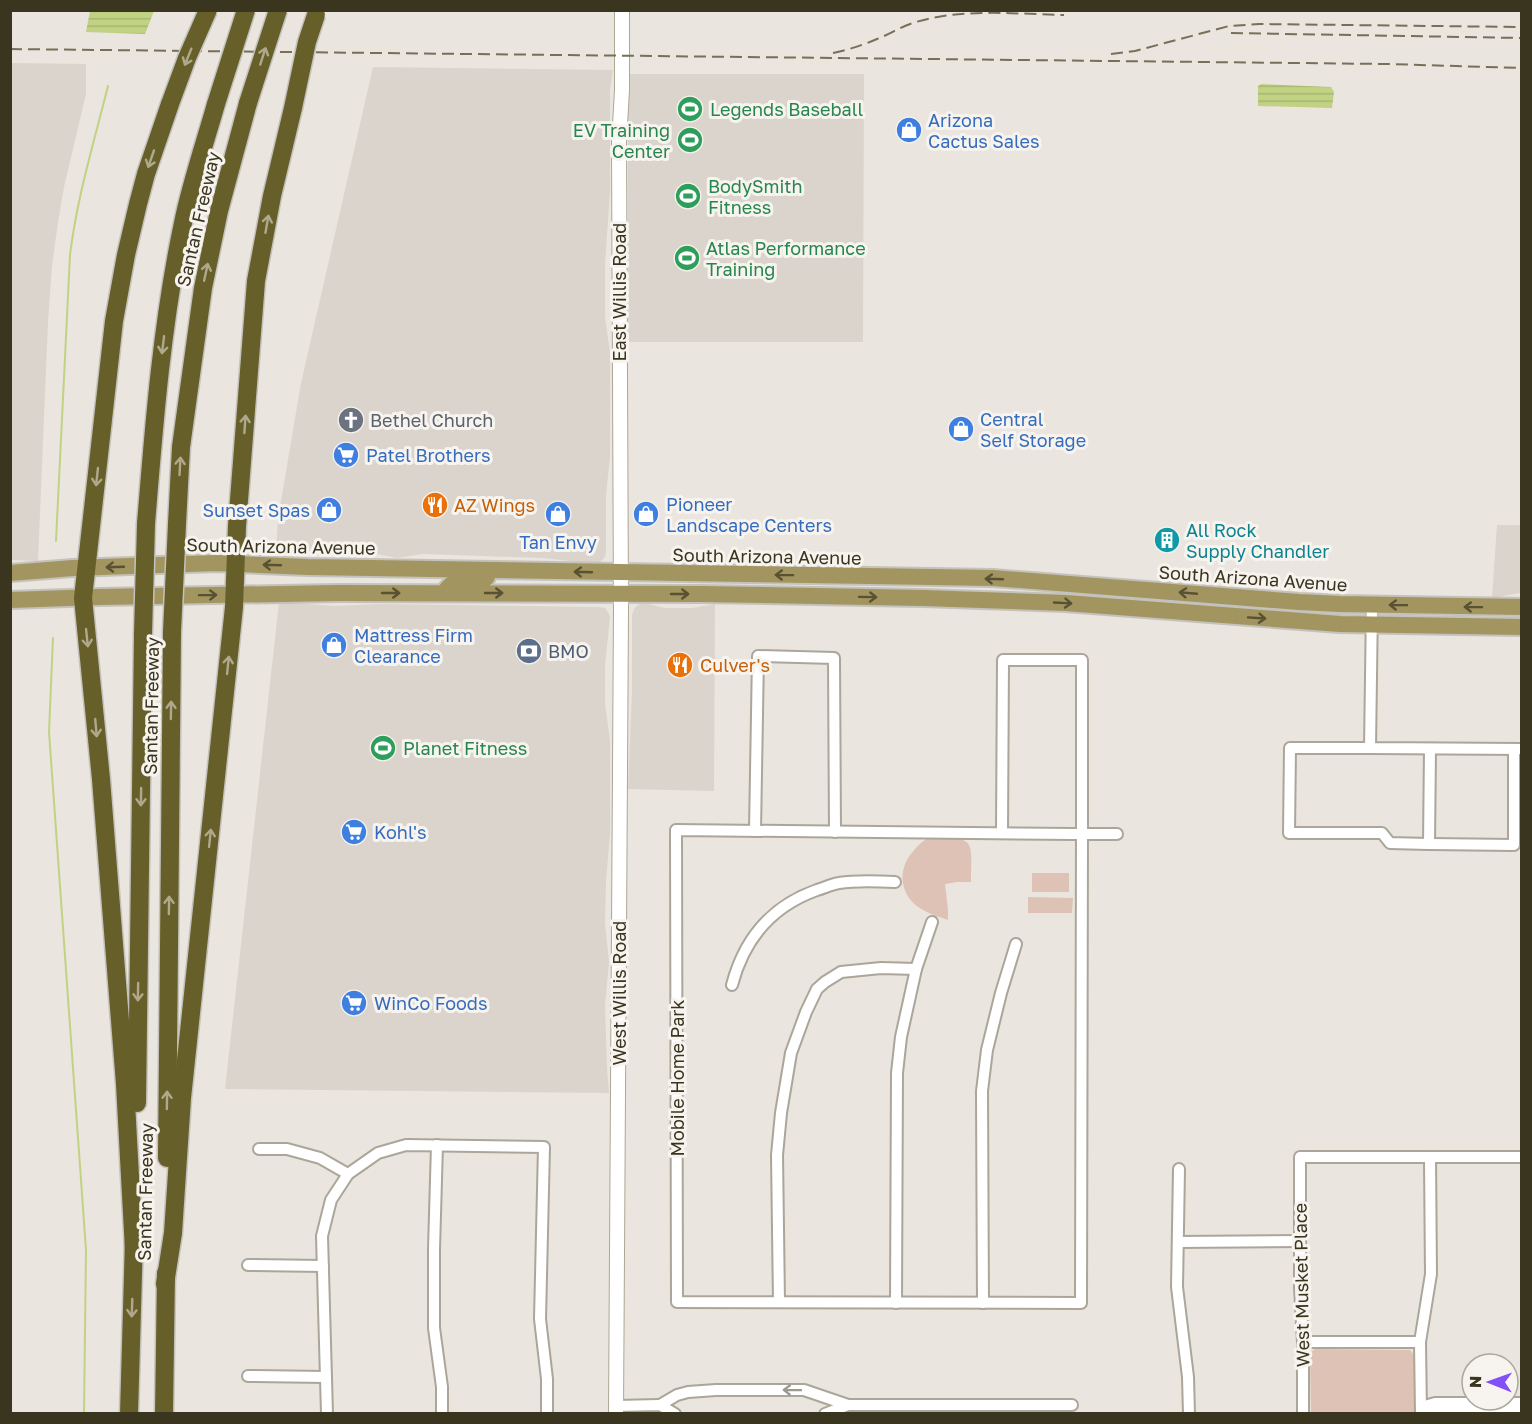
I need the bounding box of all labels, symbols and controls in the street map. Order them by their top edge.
one-way arrow [182,47,193,66]
one-way arrow [258,47,269,66]
sports icon: Legends Baseball [675,94,705,124]
place label: Legends Baseball [710,98,863,120]
place label: Arizona Cactus Sales [928,109,1040,152]
shop icon: Arizona Cactus Sales [894,115,924,145]
place label: EV Training Center [573,119,670,162]
sports icon: EV Training Center [675,125,705,155]
one-way arrow [145,149,156,168]
street label: Santan Freeway [172,149,224,289]
place label: BodySmith Fitness [708,175,803,218]
sports icon: BodySmith Fitness [673,181,703,211]
one-way arrow [262,214,273,234]
street label: East Willis Road [608,223,630,361]
place label: Atlas Performance Training [706,237,866,280]
sports icon: Atlas Performance Training [672,243,702,273]
one-way arrow [201,263,212,283]
one-way arrow [158,335,169,355]
church icon: Bethel Church [336,405,366,435]
place label: Central Self Storage [980,408,1086,451]
place label: Bethel Church [370,409,493,431]
one-way arrow [240,414,251,434]
shop icon: Central Self Storage [946,414,976,444]
supermarket icon: Patel Brothers [331,440,361,470]
place label: Patel Brothers [366,444,490,466]
one-way arrow [175,456,186,476]
one-way arrow [91,466,102,486]
restaurant icon: AZ Wings [420,490,450,520]
place label: Pioneer Landscape Centers [666,493,832,536]
place label: AZ Wings [454,494,535,516]
shop icon: Sunset Spas [314,495,344,525]
place label: Sunset Spas [203,499,310,521]
shop icon: Tan Envy [543,499,573,529]
shop icon: Pioneer Landscape Centers [631,499,661,529]
place label: All Rock Supply Chandler [1186,519,1329,562]
building icon: All Rock Supply Chandler [1152,525,1182,555]
place label: Tan Envy [519,531,597,553]
street label: South Arizona Avenue [186,533,376,559]
street label: South Arizona Avenue [672,543,862,569]
one-way arrow [262,560,282,571]
street label: South Arizona Avenue [1158,560,1348,596]
one-way arrow [106,561,126,572]
one-way arrow [574,566,594,577]
one-way arrow [774,569,794,581]
one-way arrow [984,573,1004,584]
one-way arrow [380,587,400,599]
one-way arrow [484,587,504,599]
one-way arrow [1179,587,1199,598]
one-way arrow [669,588,689,600]
one-way arrow [197,590,217,601]
one-way arrow [857,591,877,603]
one-way arrow [1052,597,1072,608]
one-way arrow [1388,600,1408,611]
one-way arrow [1463,601,1483,613]
one-way arrow [1247,613,1267,624]
place label: Mattress Firm Clearance [354,624,473,667]
one-way arrow [82,627,93,647]
shop icon: Mattress Firm Clearance [319,630,349,660]
bank icon: BMO [514,636,544,666]
street label: Santan Freeway [139,637,163,775]
place label: BMO [548,640,589,662]
restaurant icon: Culver's [665,650,695,680]
place label: Culver's [700,654,770,676]
one-way arrow [222,655,233,675]
one-way arrow [166,700,177,720]
one-way arrow [91,718,102,738]
sports icon: Planet Fitness [368,733,398,763]
place label: Planet Fitness [403,737,527,759]
one-way arrow [135,787,146,807]
supermarket icon: Kohl's [339,817,369,847]
place label: Kohl's [374,821,426,843]
one-way arrow [205,828,216,848]
one-way arrow [163,895,175,915]
street label: West Willis Road [608,921,630,1065]
one-way arrow [132,982,144,1002]
supermarket icon: WinCo Foods [339,988,369,1018]
place label: WinCo Foods [374,992,487,1014]
street label: Mobile Home Park [666,999,688,1157]
one-way arrow [161,1090,173,1110]
street label: Santan Freeway [133,1123,157,1261]
street label: West Musket Place [1289,1203,1313,1367]
one-way arrow [126,1298,138,1318]
north arrow [1460,1352,1520,1412]
text: N [1465,1375,1485,1388]
one-way arrow [783,1384,803,1396]

